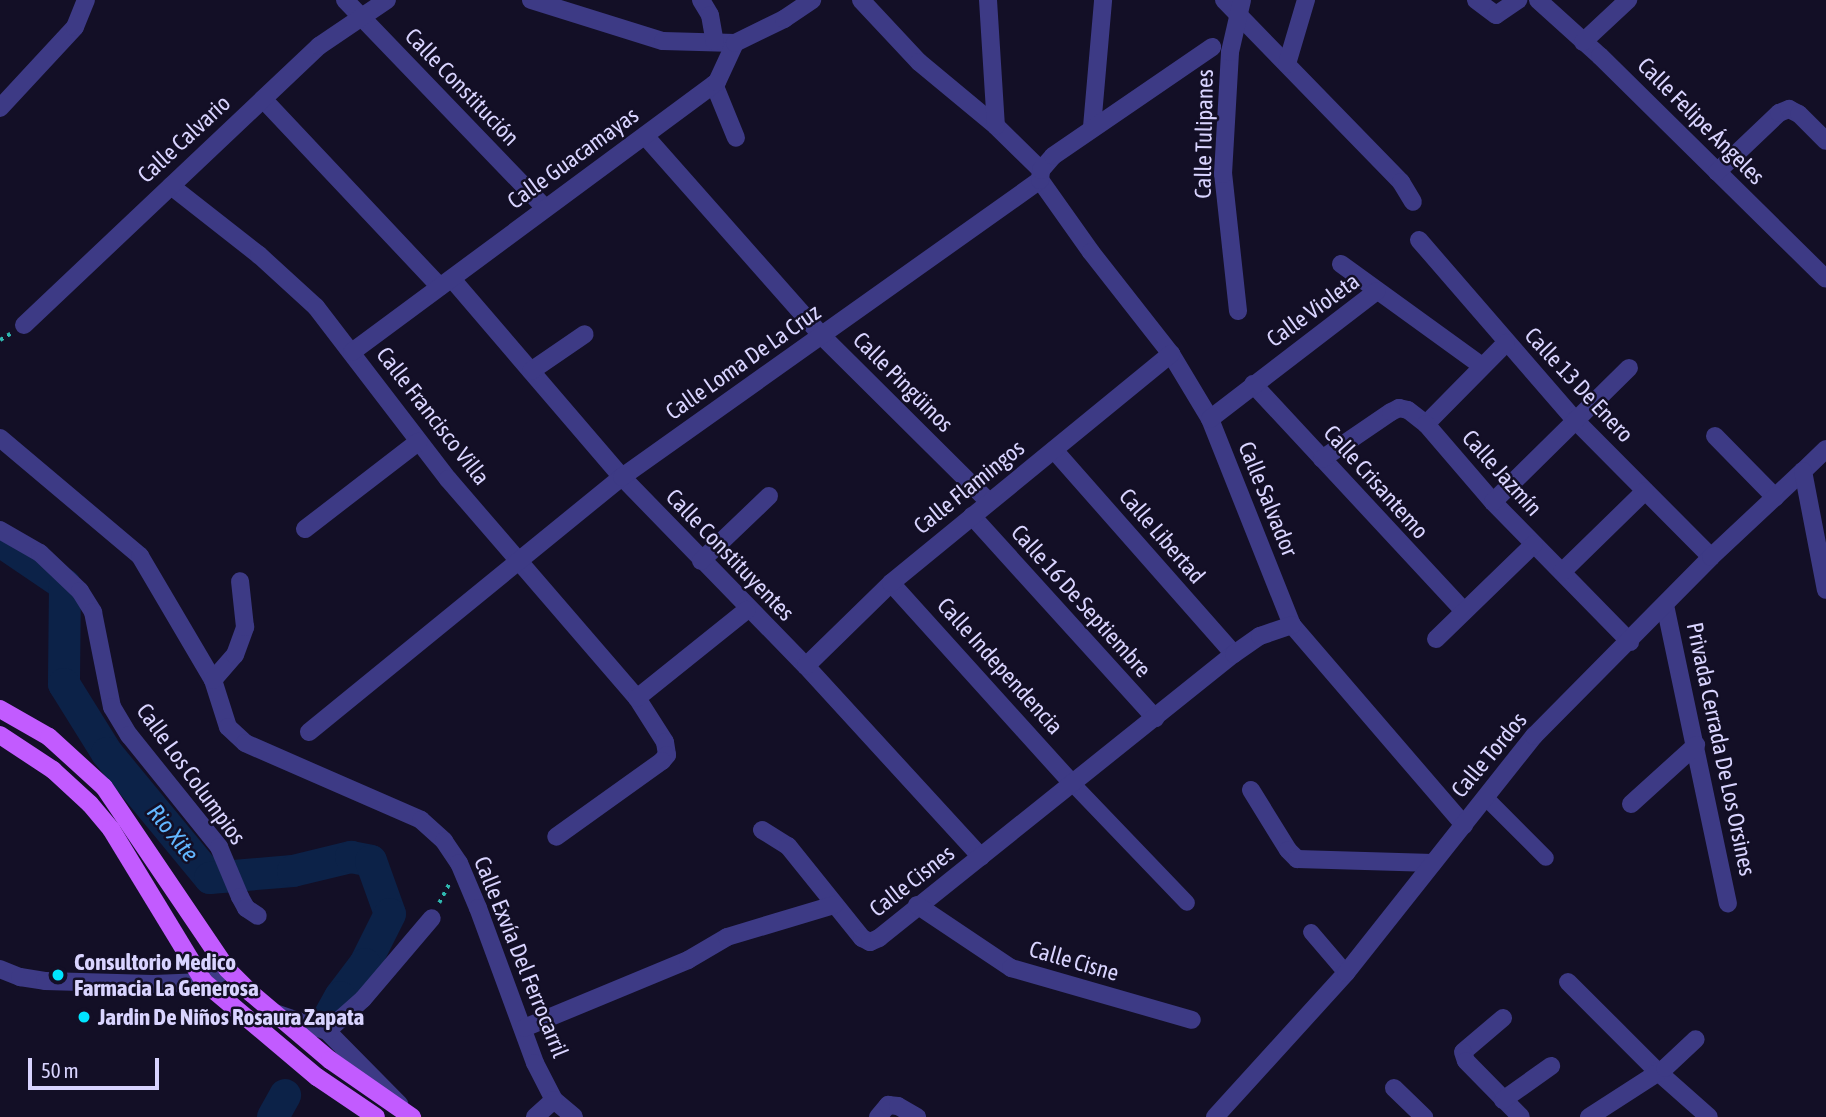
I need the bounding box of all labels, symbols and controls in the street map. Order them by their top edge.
street label: Calle Constitución [399,23,525,151]
street label: Calle Felipe Ángeles [1632,52,1770,190]
street label: Calle Tulipanes [1189,69,1219,199]
street label: Calle Calvario [132,89,236,189]
street label: Calle Guacamayas [502,101,644,215]
street label: Calle Violeta [1261,267,1365,353]
street label: Calle Loma De La Cruz [660,298,826,426]
street label: Calle 13 De Enero [1519,322,1639,448]
street label: Calle Pingüinos [847,326,959,438]
street label: Calle Francisco Villa [371,342,495,490]
street label: Calle Crisantemo [1318,420,1434,544]
street label: Calle Jazmín [1456,424,1548,522]
street label: Calle Flamingos [908,434,1030,540]
street label: Calle Salvador [1232,438,1304,560]
street label: Calle Constituyentes [660,483,800,627]
street label: Calle Libertad [1113,483,1211,589]
street label: Calle 16 De Septiembre [1005,519,1157,683]
street label: Calle Independencia [931,592,1069,740]
street label: Privada Cerrada De Los Orsines [1681,620,1761,878]
street label: Calle Los Columpios [131,698,251,850]
street label: Calle Tordos [1445,707,1533,803]
water label: Rio Xite [141,798,205,868]
street label: Calle Cisnes [864,839,960,923]
street label: Calle Exvía Del Ferrocarril [468,852,574,1062]
street label: Calle Cisne [1026,935,1122,987]
place label: Consultorio Medico Farmacia La Generosa [74,948,259,1002]
marker: Consultorio Medico Farmacia La Generosa [48,965,68,985]
place label: Jardin De Niños Rosaura Zapata [98,1003,364,1031]
marker: Jardin De Niños Rosaura Zapata [76,1009,92,1025]
scale bar [32,1044,163,1088]
text: 50 m [41,1058,79,1082]

